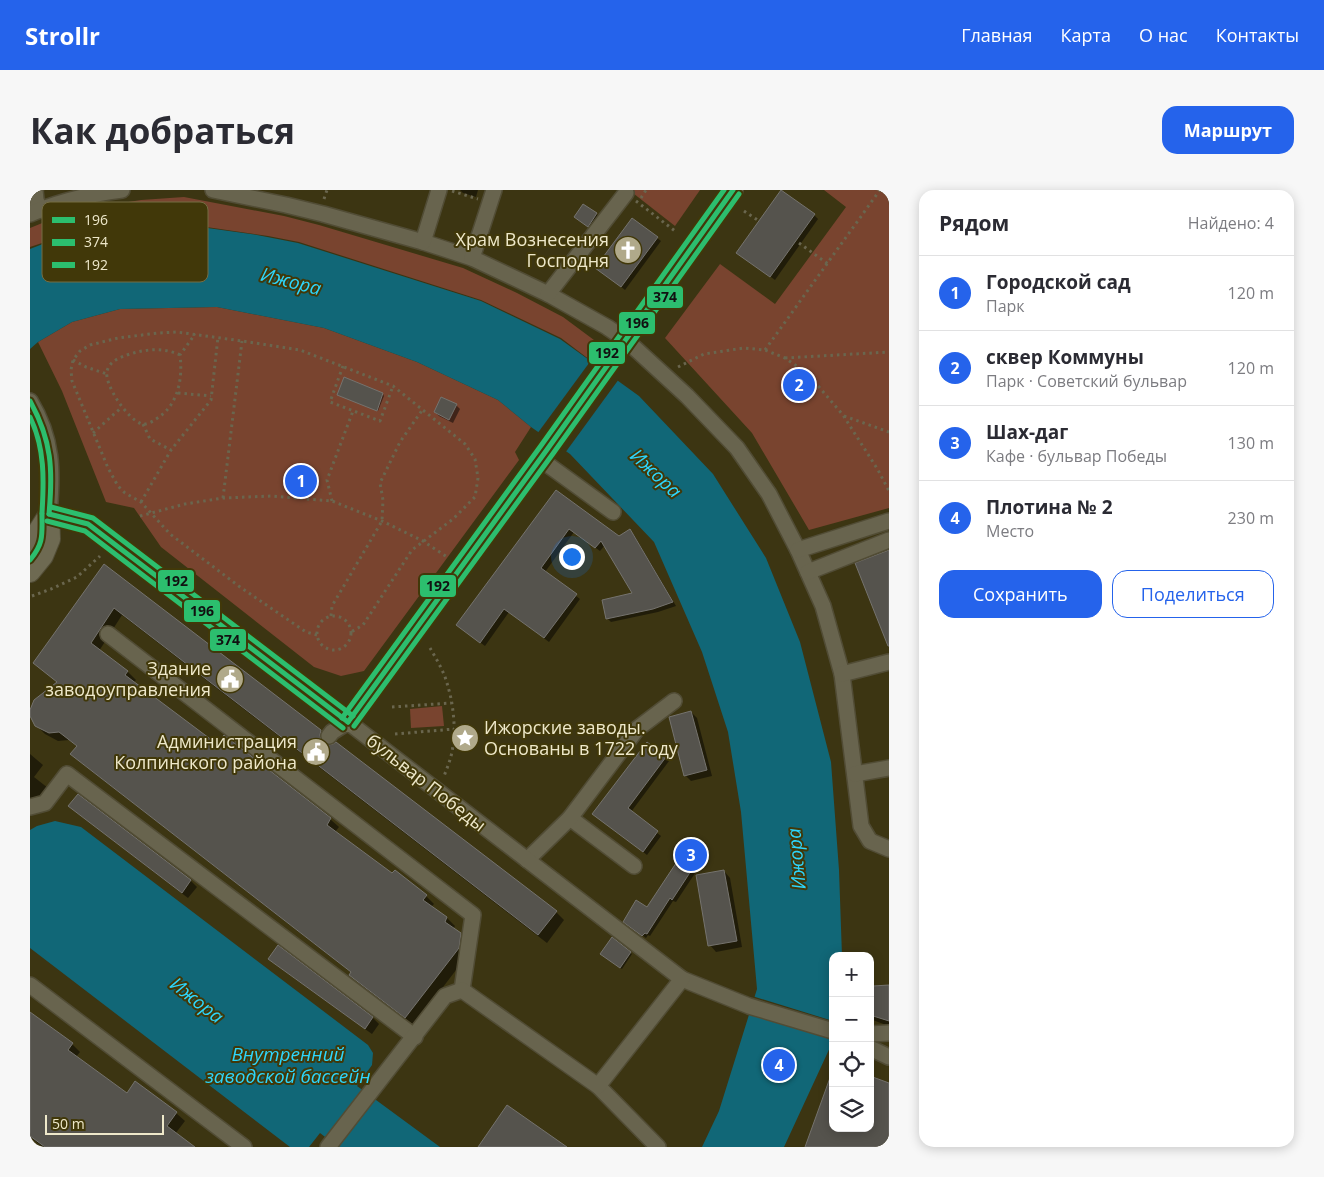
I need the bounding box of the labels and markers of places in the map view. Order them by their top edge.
place label: Храм Вознесения Господня [456,227,609,272]
church icon: Храм Вознесения Господня [613,235,643,265]
pin: 2 [783,366,815,404]
pin: 1 [285,462,317,500]
place label: Здание заводоуправления [45,656,211,701]
public building icon: Здание заводоуправления [215,664,245,694]
place label: Ижорские заводы. Основаны в 1722 году [484,715,679,760]
place icon: Ижорские заводы. Основаны в 1722 году [450,723,480,753]
place label: Администрация Колпинского района [114,729,297,774]
public building icon: Администрация Колпинского района [301,737,331,767]
pin: 3 [675,836,707,874]
pin: 4 [763,1046,795,1084]

